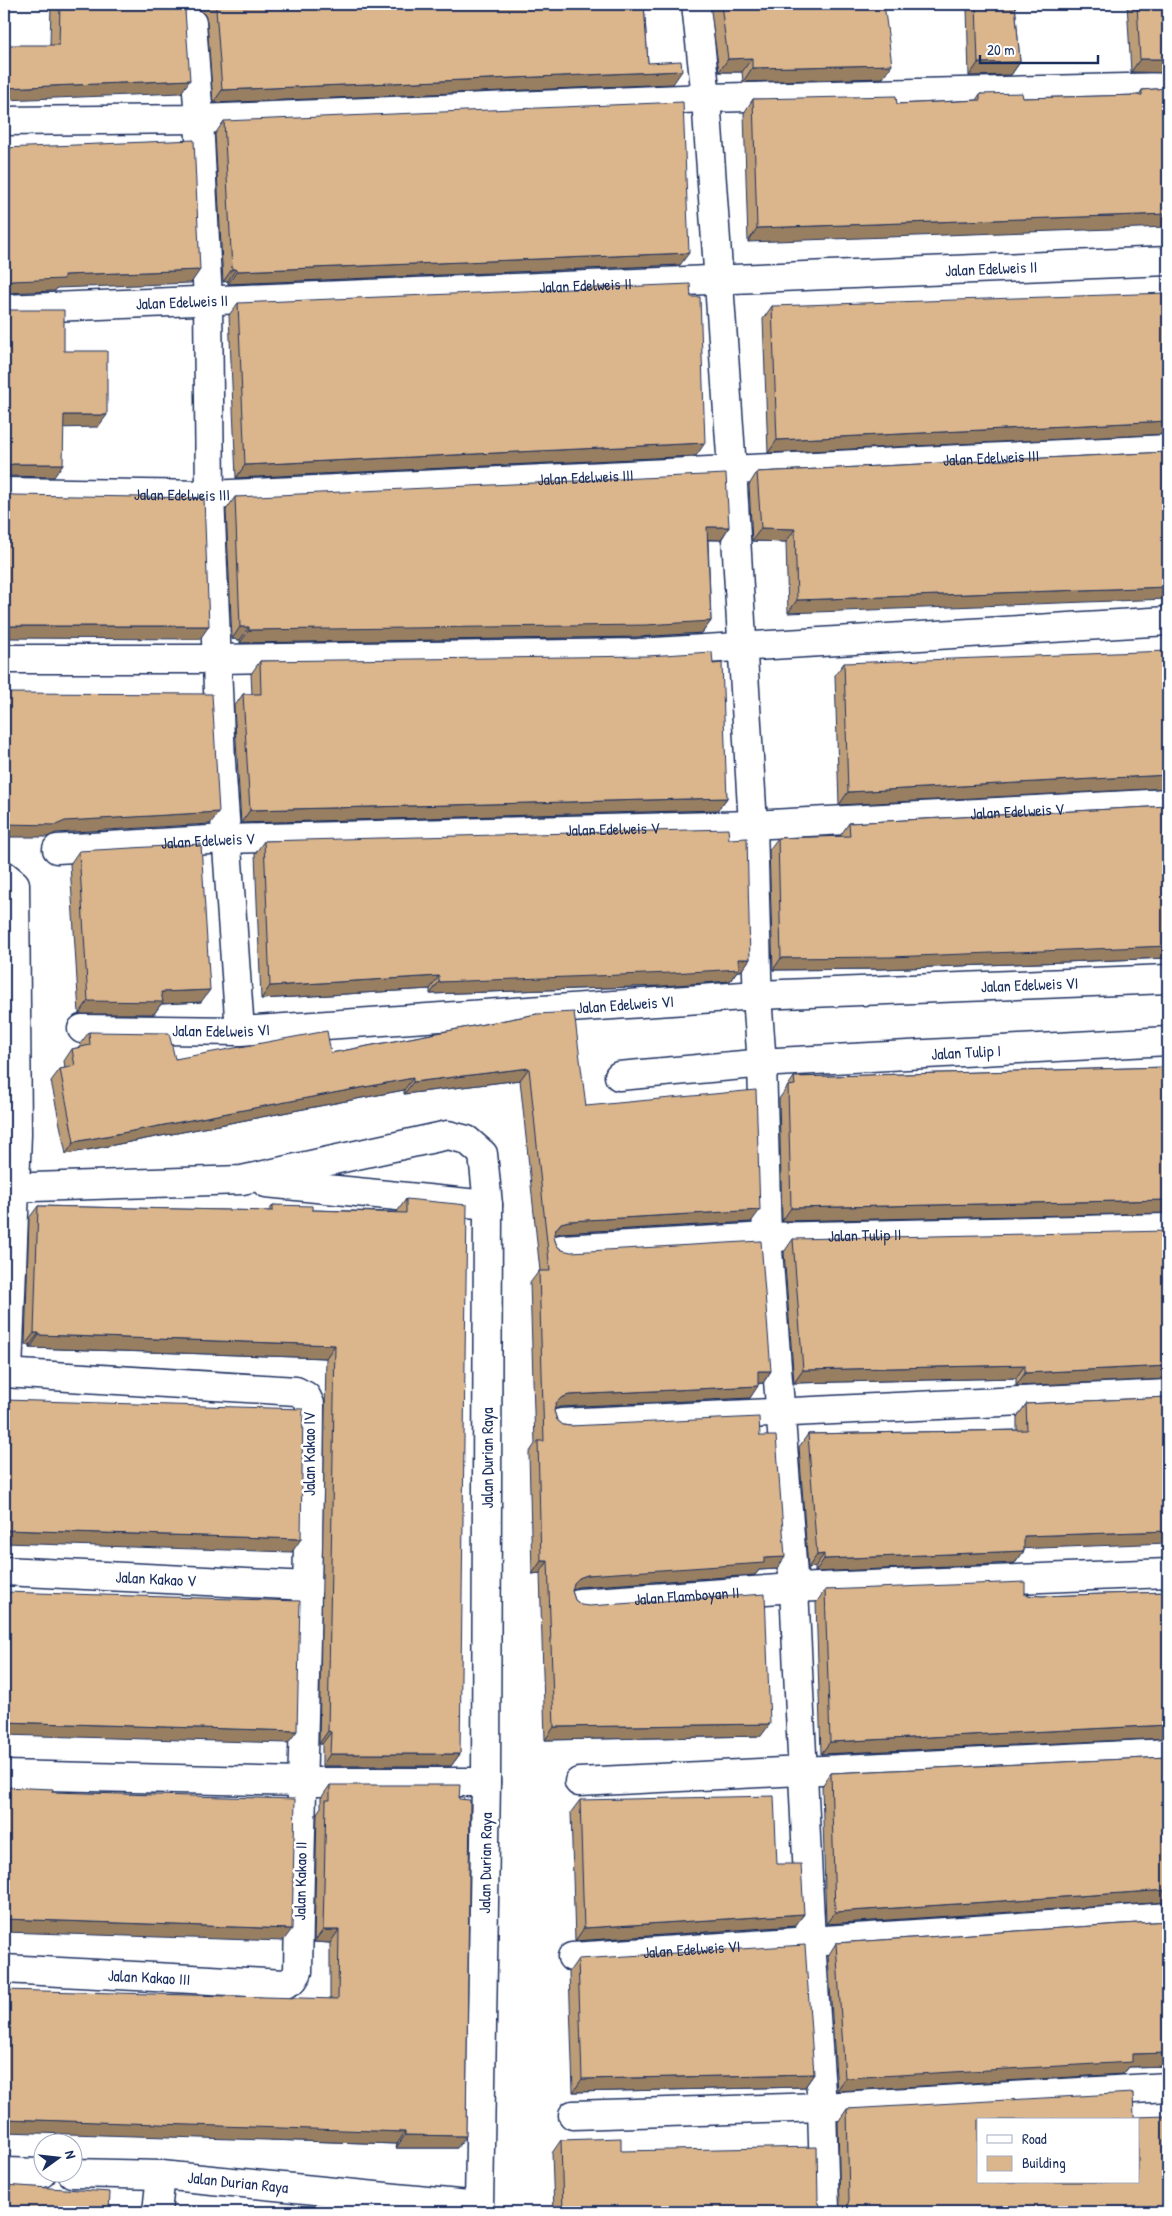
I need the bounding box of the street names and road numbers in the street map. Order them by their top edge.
street label: Jalan Edelweis II [945,255,1038,281]
street label: Jalan Edelweis II [539,272,632,298]
street label: Jalan Edelweis II [135,289,228,315]
street label: Jalan Edelweis III [943,444,1040,471]
street label: Jalan Edelweis III [537,464,634,490]
street label: Jalan Edelweis III [134,483,231,506]
street label: Jalan Edelweis V [970,798,1065,824]
street label: Jalan Edelweis V [565,816,660,841]
street label: Jalan Edelweis V [160,827,255,854]
street label: Jalan Edelweis VI [980,972,1079,997]
street label: Jalan Edelweis VI [576,990,675,1019]
street label: Jalan Edelweis VI [172,1018,271,1042]
street label: Jalan Tulip I [931,1039,1002,1065]
street label: Jalan Tulip II [828,1223,902,1247]
street label: Jalan Durian Raya [476,1407,498,1509]
street label: Jalan Kakao IV [298,1412,320,1496]
street label: Jalan Kakao V [115,1566,197,1591]
street label: Jalan Flamboyan II [633,1581,740,1610]
street label: Jalan Durian Raya [473,1812,497,1914]
street label: Jalan Kakao II [288,1841,312,1921]
street label: Jalan Edelweis VI [642,1935,741,1963]
street label: Jalan Kakao III [107,1964,191,1990]
street label: Jalan Durian Raya [187,2166,289,2198]

